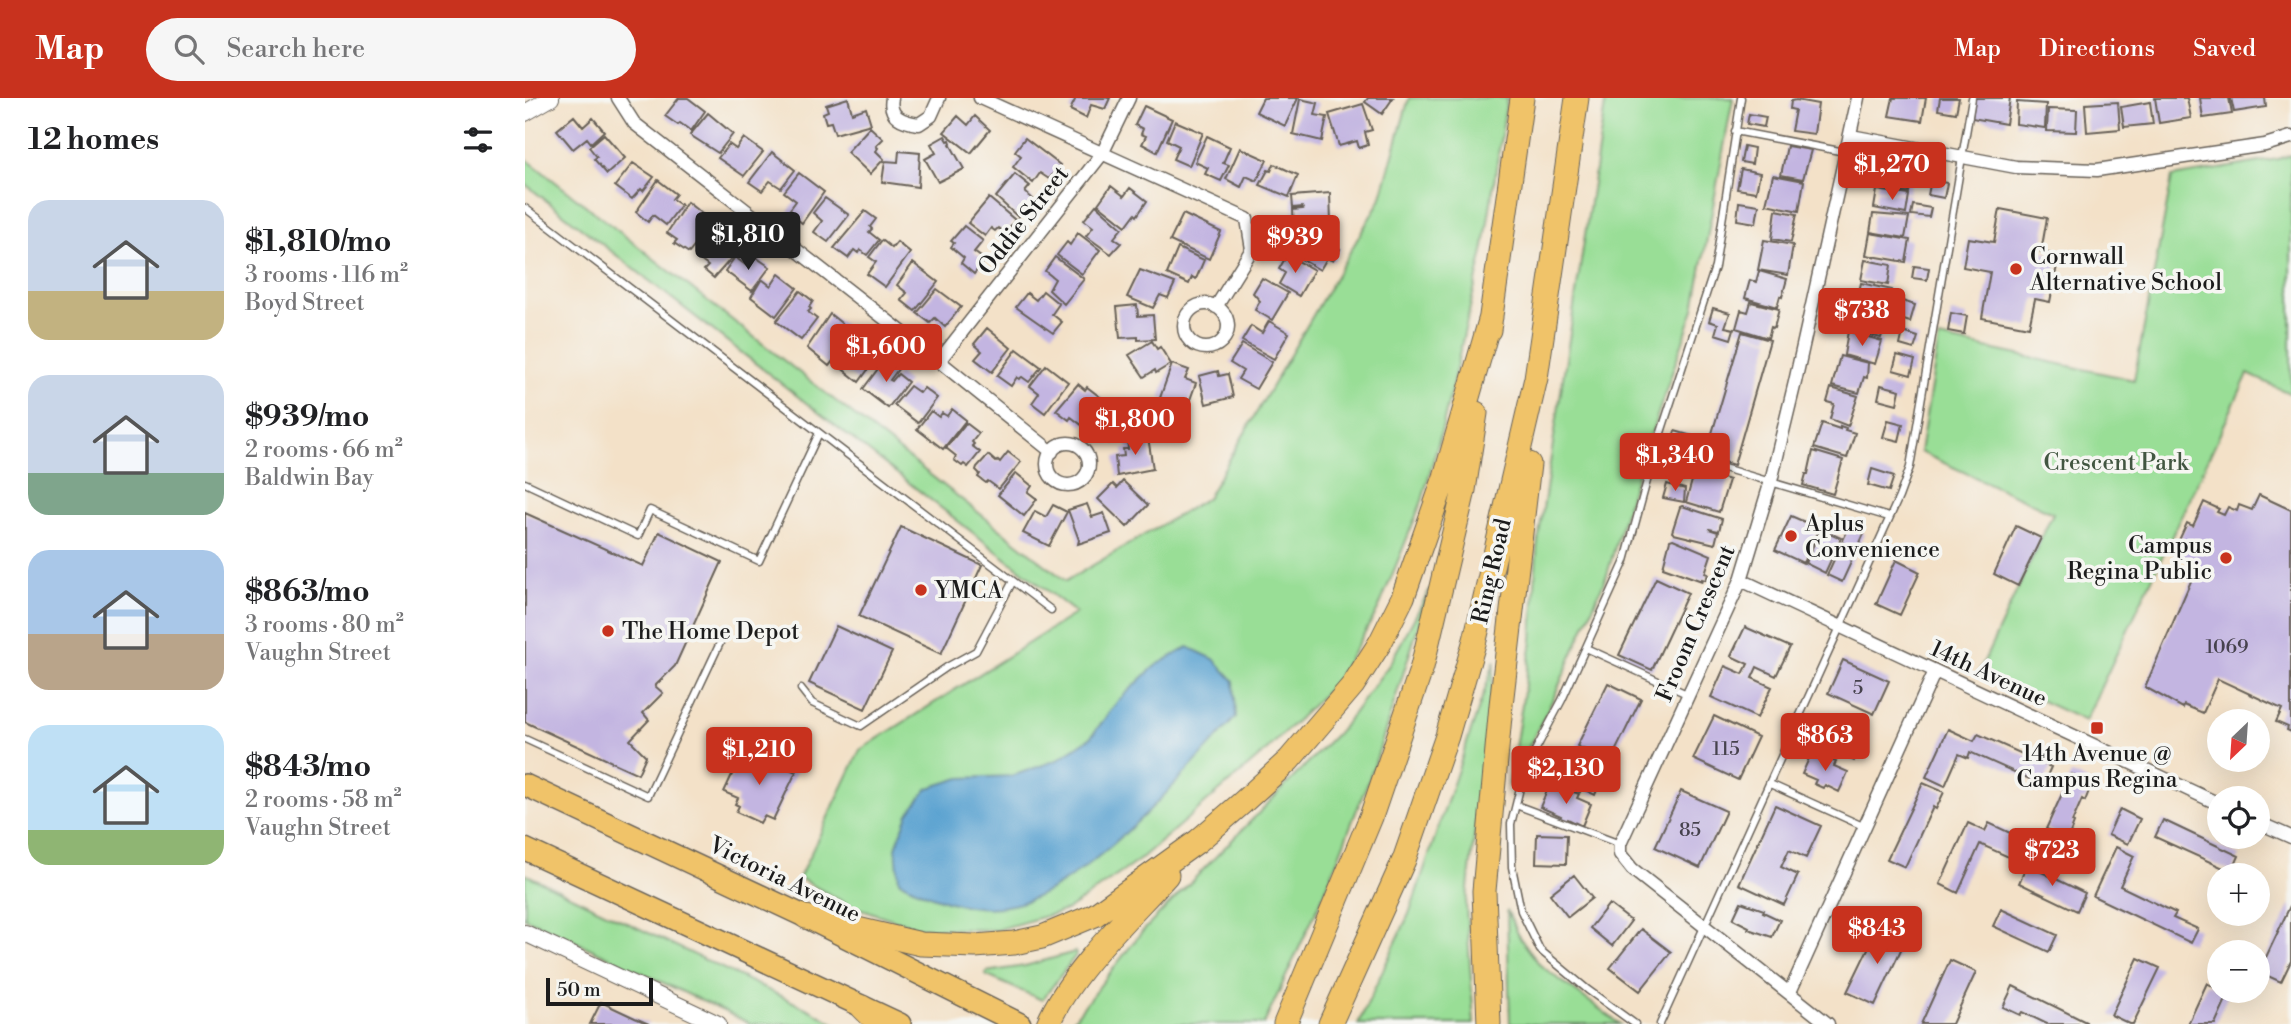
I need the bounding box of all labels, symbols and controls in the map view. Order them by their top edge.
search box [146,18,636,81]
text: Map [35,29,104,70]
icon: search [170,30,208,68]
text: Search here [226,33,365,65]
text: Map [1954,34,2001,64]
text: Directions [2039,34,2155,64]
text: Saved [2193,34,2256,64]
text: 12 homes [28,121,159,159]
icon: filters [459,121,497,159]
pin: $1,270 [1835,142,1949,202]
text: $1,270 [1854,151,1930,179]
street label: Oddie Street [973,161,1075,281]
pin: $1,810 [691,212,805,272]
pin: $939 [1254,216,1336,275]
text: $1,810 [711,221,785,249]
text: $1,810/mo [245,223,391,261]
text: $939 [1267,224,1323,252]
icon: home [84,228,168,312]
place label: Cornwall Alternative School [2029,243,2222,297]
text: 3 rooms · 116 m² [245,261,408,289]
marker: Cornwall Alternative School [2008,261,2024,277]
pin: $738 [1821,288,1903,348]
text: Boyd Street [245,289,365,317]
text: $738 [1834,297,1890,325]
pin: $1,600 [829,324,943,384]
text: $1,600 [846,333,926,361]
text: $939/mo [245,398,369,436]
pin: $1,800 [1078,398,1192,457]
icon: home [84,403,168,487]
text: $1,800 [1095,406,1175,434]
pin: $1,340 [1618,434,1732,493]
text: 2 rooms · 66 m² [245,436,403,464]
text: $1,340 [1636,442,1714,470]
park label: Crescent Park [2044,449,2189,477]
text: Baldwin Bay [245,464,374,492]
place label: Aplus Convenience [1804,510,1940,564]
street label: Ring Road [1466,516,1518,627]
marker: Aplus Convenience [1783,528,1799,544]
place label: Campus Regina Public [2067,532,2212,586]
street label: Froom Crescent [1650,541,1742,706]
marker: Campus Regina Public [2218,550,2234,566]
text: $863/mo [245,573,370,611]
place label: YMCA [934,577,1004,605]
icon: home [84,578,168,662]
marker: YMCA [913,582,929,598]
text: 3 rooms · 80 m² [245,611,404,639]
place label: The Home Depot [622,618,799,646]
marker: The Home Depot [600,623,616,639]
street label: 14th Avenue [1926,635,2051,713]
house number: 1069 [2205,635,2249,659]
text: Vaughn Street [245,639,391,667]
house number: 5 [1853,676,1863,700]
north arrow [2207,709,2270,772]
map controls [2207,709,2270,1003]
pin: $863 [1784,714,1866,773]
marker: 14th Avenue @ Campus Regina [2089,720,2105,736]
text: $863 [1797,722,1853,750]
pin: $1,210 [702,728,816,787]
text: $1,210 [722,736,796,764]
house number: 115 [1712,737,1740,761]
place label: 14th Avenue @ Campus Regina [2017,740,2178,794]
pin: $2,130 [1509,746,1623,806]
text: $843/mo [245,748,371,786]
icon: home [84,753,168,837]
text: $2,130 [1527,755,1605,783]
text: 2 rooms · 58 m² [245,786,402,814]
button: locate [2207,786,2270,849]
text: Vaughn Street [245,814,391,842]
house number: 85 [1679,818,1701,842]
pin: $723 [2011,828,2093,888]
street label: Victoria Avenue [703,831,865,929]
text: $723 [2024,837,2080,865]
button: + [2207,863,2270,926]
pin: $843 [1836,906,1918,966]
text: $843 [1848,915,1906,943]
button: − [2207,940,2270,1003]
scale bar [546,975,653,1007]
text: 50 m [557,978,601,1002]

